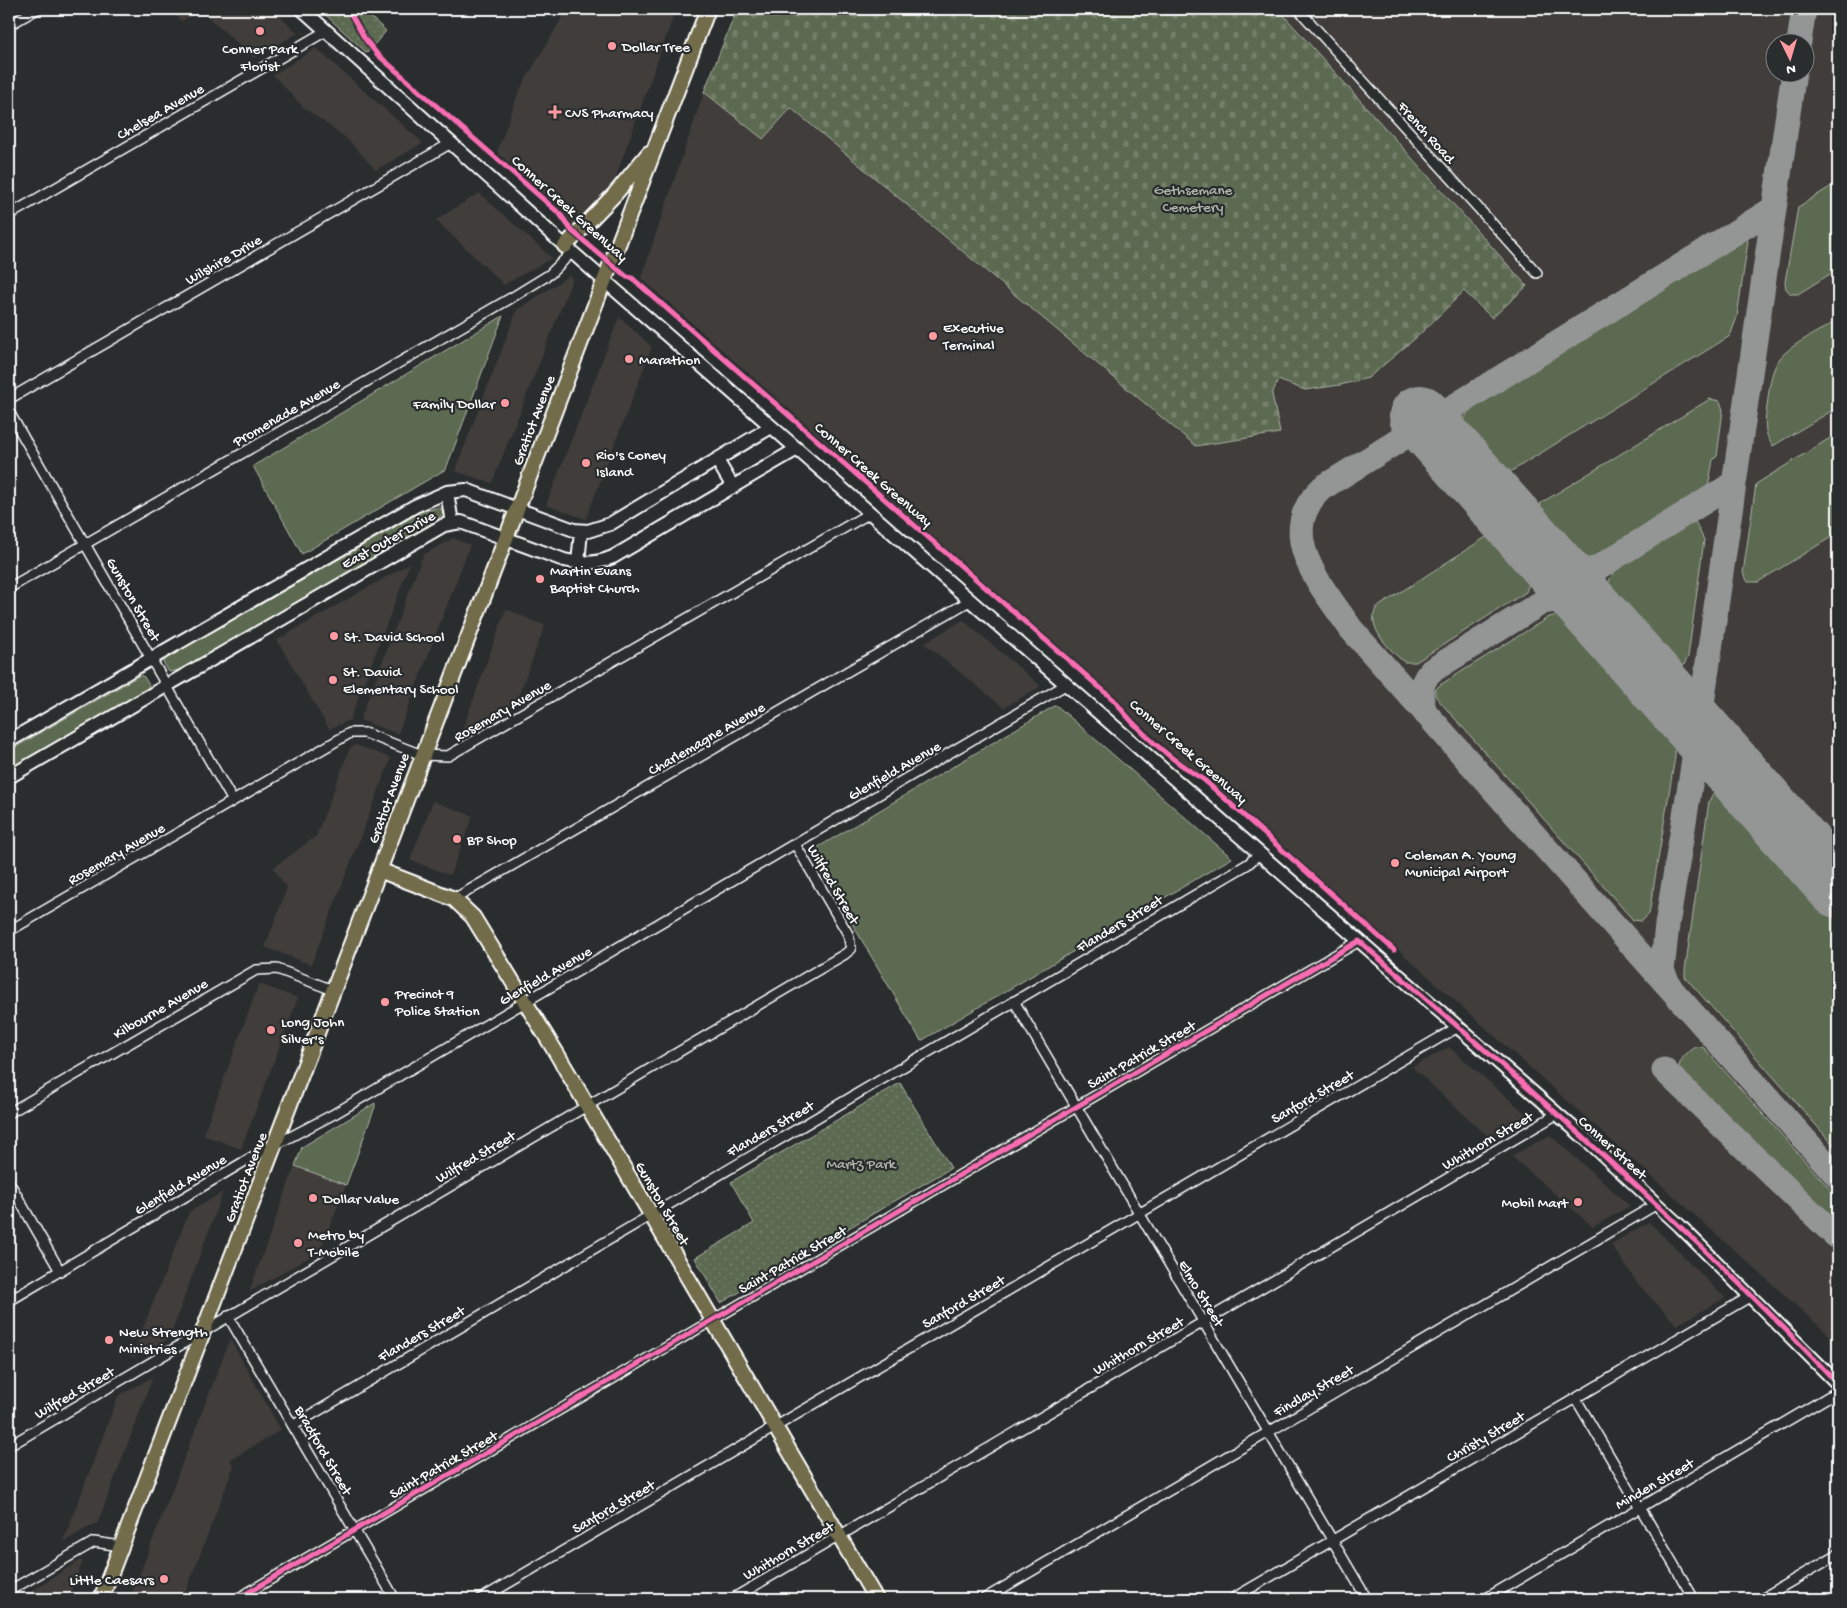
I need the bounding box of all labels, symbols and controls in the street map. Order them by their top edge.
marker: Conner Park Florist [254,25,266,37]
north arrow [1764,32,1814,82]
place label: Dollar Tree [621,39,690,57]
marker: Dollar Tree [606,40,618,52]
place label: Conner Park Florist [222,41,299,76]
text: N [1786,60,1796,77]
street label: Chelsea Avenue [114,80,208,145]
street label: French Road [1392,98,1459,169]
place label: CVS Pharmacy [565,105,654,123]
marker: CVS Pharmacy [549,106,561,118]
street label: Conner Creek Greenway [507,152,631,267]
park label: Gethsemane Cemetery [1154,182,1233,217]
street label: Wilshire Drive [183,231,266,290]
place label: Executive Terminal [942,320,1004,355]
marker: Executive Terminal [927,330,939,342]
place label: Marathon [639,352,700,370]
marker: Marathon [623,353,635,365]
street label: Gratiot Avenue [509,373,560,468]
street label: Promenade Avenue [229,376,344,452]
place label: Family Dollar [412,396,497,414]
marker: Family Dollar [499,397,511,409]
street label: Conner Creek Greenway [810,419,936,532]
place label: Rio's Coney Island [596,447,667,482]
marker: Rio's Coney Island [580,457,592,469]
street label: East Outer Drive [339,507,439,574]
street label: Gunston Street [101,555,164,647]
place label: Martin Evans Baptist Church [549,563,640,598]
marker: Martin Evans Baptist Church [534,573,546,585]
place label: St. David School [344,629,445,647]
marker: St. David School [328,630,340,642]
place label: St. David Elementary School [343,664,459,699]
marker: St. David Elementary School [327,674,339,686]
street label: Rosemary Avenue [451,677,555,747]
street label: Conner Creek Greenway [1125,696,1251,809]
street label: Charlemagne Avenue [645,699,769,781]
street label: Glenfield Avenue [845,738,945,806]
street label: Gratiot Avenue [365,751,415,846]
street label: Rosemary Avenue [65,820,169,890]
place label: BP Shop [466,832,517,850]
marker: BP Shop [451,833,463,845]
street label: Wilfred Street [802,842,863,930]
place label: Coleman A. Young Municipal Airport [1405,847,1516,882]
marker: Coleman A. Young Municipal Airport [1389,857,1401,869]
street label: Flanders Street [1073,891,1168,958]
street label: Glenfield Avenue [496,943,596,1011]
street label: Kilbourne Avenue [110,975,212,1044]
place label: Precinct 9 Police Station [394,986,480,1021]
marker: Precinct 9 Police Station [379,996,391,1008]
place label: Long John Silver's [281,1014,344,1049]
street label: Saint Patrick Street [1085,1017,1201,1094]
marker: Long John Silver's [265,1024,277,1036]
street label: Sanford Street [1268,1066,1359,1129]
street label: Flanders Street [723,1097,819,1162]
street label: Whithorn Street [1439,1107,1538,1175]
street label: Conner Street [1573,1113,1651,1185]
street label: Wilfred Street [433,1127,521,1188]
street label: Gratiot Avenue [221,1130,272,1225]
street label: Glenfield Avenue [132,1151,230,1220]
park label: Martz Park [827,1156,897,1174]
street label: Gunston Street [630,1159,693,1251]
place label: Dollar Value [322,1191,399,1209]
marker: Dollar Value [307,1192,319,1204]
place label: Mobil Mart [1502,1195,1570,1213]
marker: Mobil Mart [1572,1196,1584,1208]
street label: Saint Patrick Street [736,1222,852,1299]
place label: Metro by T-Mobile [307,1227,365,1262]
marker: Metro by T-Mobile [292,1237,304,1249]
street label: Elmo Street [1173,1257,1228,1332]
street label: Sanford Street [919,1271,1010,1334]
street label: Flanders Street [374,1302,470,1367]
street label: Whithorn Street [1090,1312,1189,1380]
place label: New Strength Ministries [119,1324,208,1359]
marker: New Strength Ministries [103,1334,115,1346]
street label: Findlay Street [1270,1361,1359,1422]
street label: Wilfred Street [32,1363,120,1424]
street label: Bradford Street [289,1402,356,1500]
street label: Christy Street [1444,1407,1530,1467]
street label: Saint Patrick Street [387,1427,503,1504]
street label: Minden Street [1612,1454,1699,1515]
street label: Sanford Street [569,1476,660,1539]
street label: Whithorn Street [740,1517,839,1585]
place label: Little Caesars [70,1572,154,1590]
marker: Little Caesars [158,1573,170,1585]

